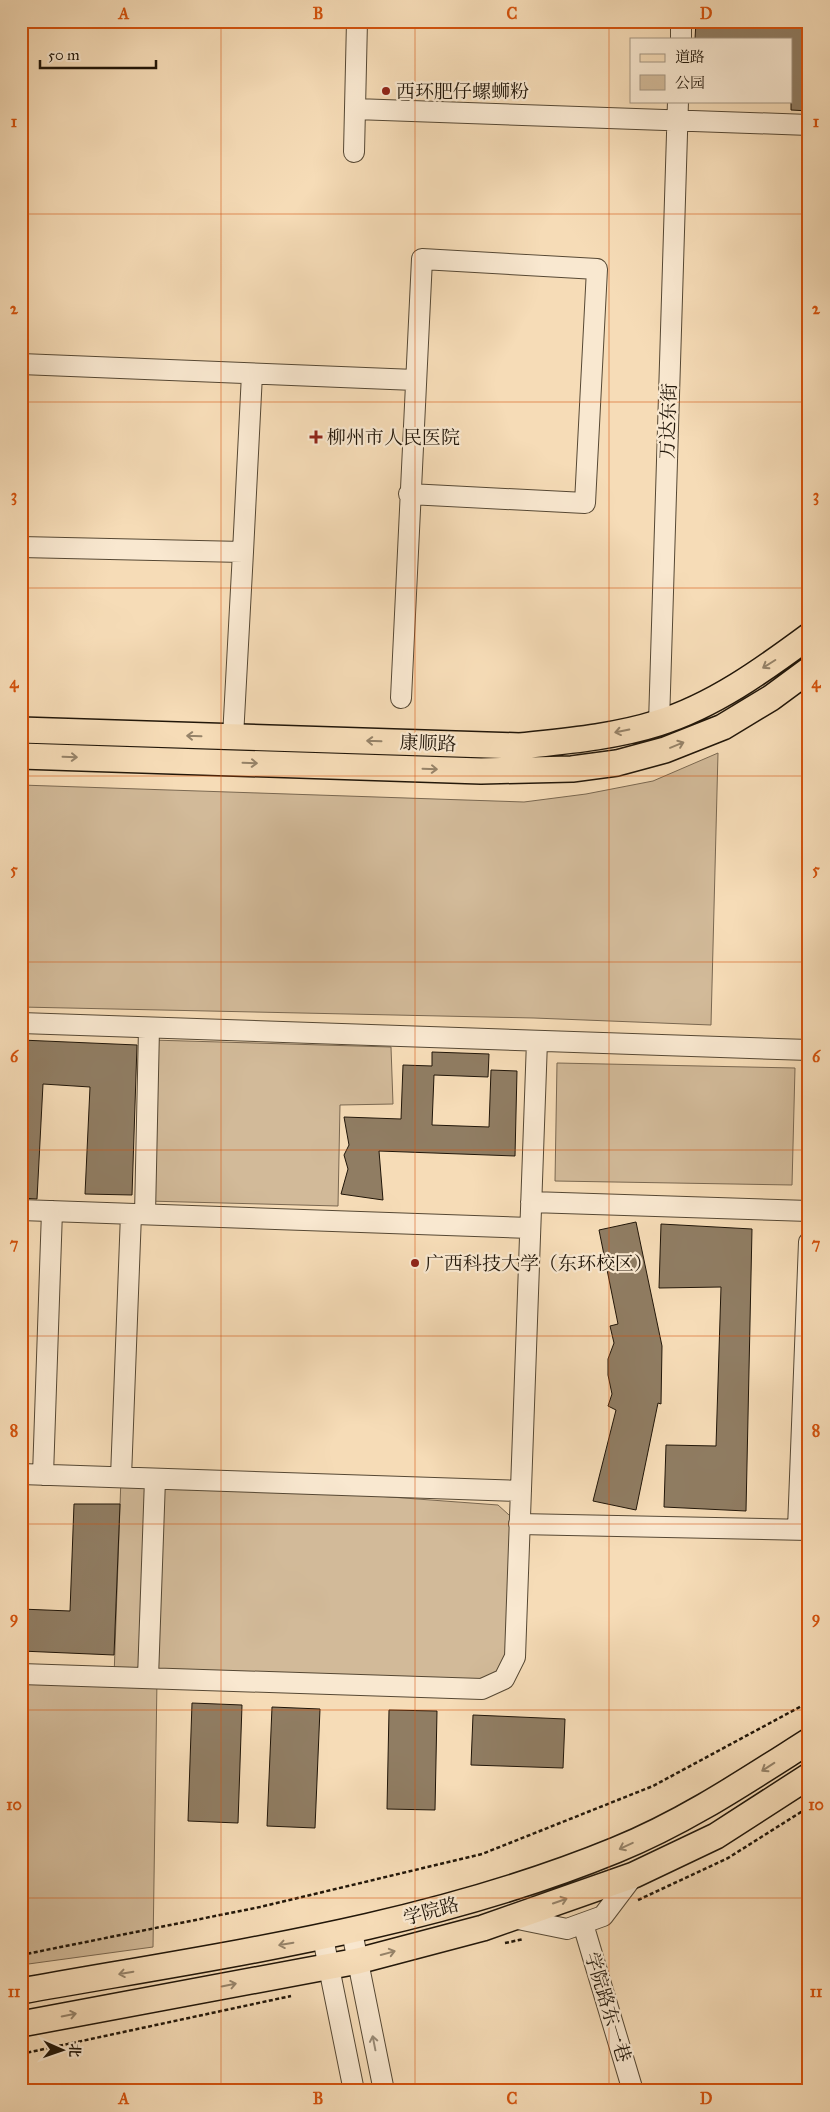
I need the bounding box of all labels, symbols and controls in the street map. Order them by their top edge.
text: A [118,4,130,23]
text: B [313,4,323,23]
text: C [507,4,518,23]
text: D [700,4,713,23]
scale bar [40,38,156,70]
legend [630,38,792,102]
text: 50 m [48,46,80,64]
text: 道路 [675,48,705,66]
text: 公园 [675,74,705,92]
place label: 西环肥仔螺蛳粉 [396,80,529,103]
marker: 西环肥仔螺蛳粉 [380,85,392,97]
text: 1 [11,112,18,131]
text: 1 [813,112,820,131]
text: 2 [10,299,19,318]
text: 2 [812,299,821,318]
street label: 万达东街 [655,383,681,459]
place label: 柳州市人民医院 [327,426,460,449]
marker: 柳州市人民医院 [309,430,323,444]
text: 3 [11,486,17,506]
text: 3 [813,486,819,506]
one-way arrow [762,659,776,670]
text: 4 [10,673,20,693]
text: 4 [812,673,822,693]
one-way arrow [615,727,631,736]
one-way arrow [186,731,202,740]
street label: 康顺路 [399,731,457,755]
one-way arrow [366,737,382,746]
one-way arrow [669,740,684,750]
one-way arrow [62,753,78,762]
one-way arrow [242,759,258,768]
one-way arrow [422,765,438,774]
text: 5 [10,860,18,879]
text: 5 [812,860,820,879]
text: 6 [10,1047,19,1066]
text: 6 [812,1047,821,1066]
text: 7 [10,1234,19,1253]
text: 7 [812,1234,821,1253]
place label: 广西科技大学（东环校区） [425,1252,653,1275]
marker: 广西科技大学（东环校区） [409,1257,421,1269]
text: 8 [10,1421,18,1440]
text: 8 [812,1421,820,1440]
text: 9 [10,1608,18,1628]
text: 9 [812,1608,820,1628]
one-way arrow [761,1762,775,1772]
text: 10 [6,1795,22,1814]
text: 10 [808,1795,824,1814]
one-way arrow [619,1841,634,1851]
street label: 学院路 [400,1893,462,1929]
one-way arrow [552,1896,568,1906]
one-way arrow [278,1940,294,1950]
one-way arrow [380,1948,396,1957]
street label: 学院路东一巷 [580,1949,636,2065]
one-way arrow [118,1968,134,1978]
one-way arrow [220,1980,236,1990]
text: 11 [8,1982,21,2001]
text: 11 [810,1982,823,2001]
one-way arrow [61,2010,77,2020]
north arrow [38,2024,88,2074]
one-way arrow [369,2035,379,2051]
text: 北 [66,2043,83,2058]
text: A [118,2089,130,2108]
text: B [313,2089,323,2108]
text: C [507,2089,518,2108]
text: D [700,2089,713,2108]

